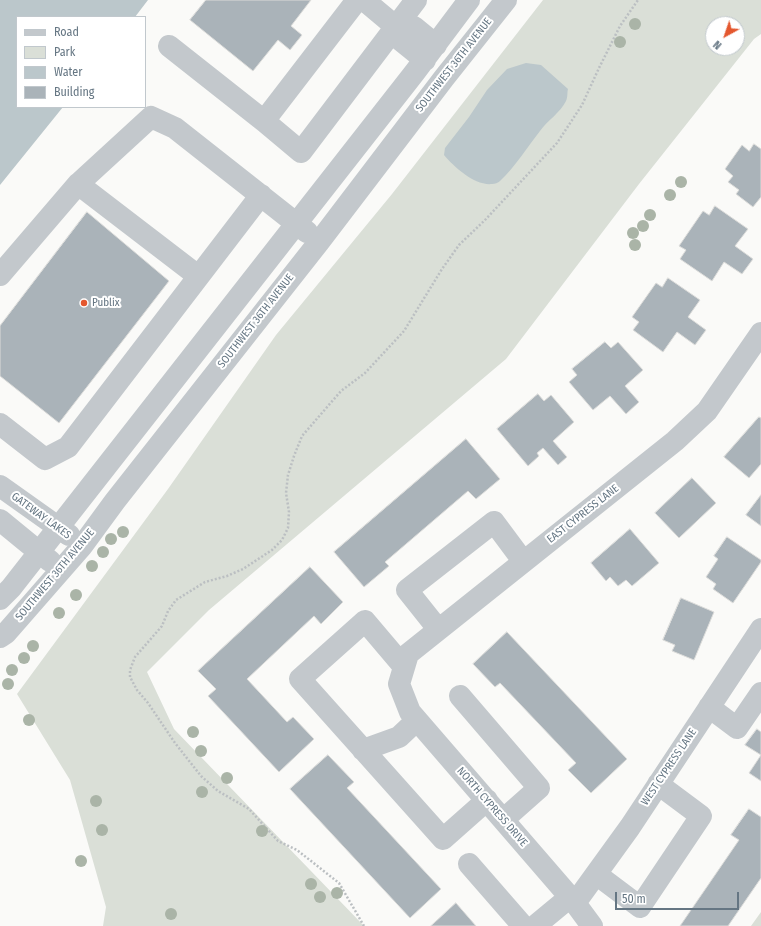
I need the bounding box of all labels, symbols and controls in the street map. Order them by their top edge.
street label: SOUTHWEST 36TH AVENUE [413,15,495,115]
legend [16,16,146,108]
north arrow [705,16,745,56]
text: Road [54,25,79,39]
text: N [711,38,724,52]
text: Park [54,45,75,59]
text: Water [54,65,82,79]
text: Building [54,85,94,99]
street label: SOUTHWEST 36TH AVENUE [215,271,297,371]
place label: Publix [92,296,120,310]
marker: Publix [79,298,89,308]
street label: EAST CYPRESS LANE [545,482,621,546]
street label: GATEWAY LAKES [9,490,73,542]
street label: SOUTHWEST 36TH AVENUE [13,526,97,624]
street label: WEST CYPRESS LANE [638,726,700,808]
street label: NORTH CYPRESS DRIVE [454,765,530,849]
scale bar [617,884,741,910]
text: 50 m [622,892,646,906]

